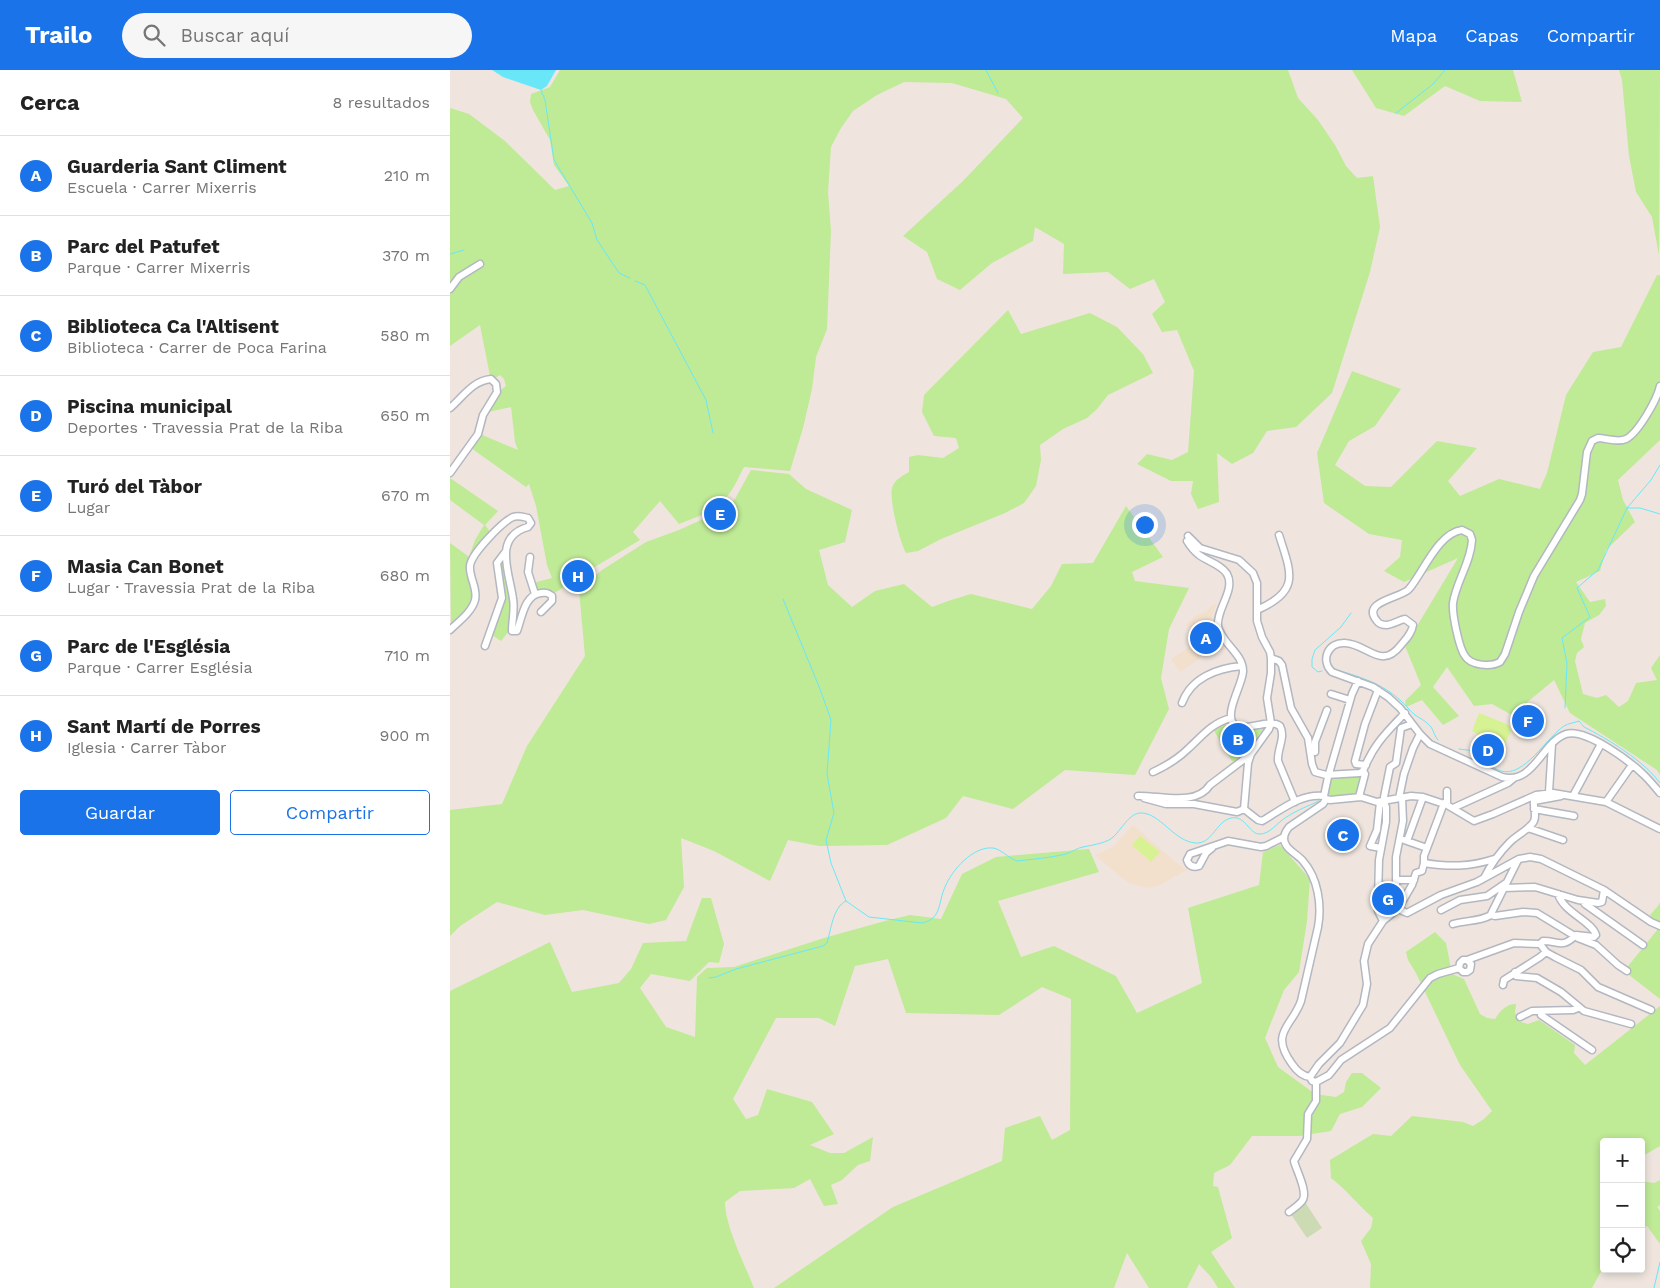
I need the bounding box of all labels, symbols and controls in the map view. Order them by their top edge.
search box [122,13,472,58]
text: Trailo [25,21,92,49]
icon: search [140,21,168,49]
text: Buscar aquí [180,24,289,47]
text: Mapa [1390,25,1437,46]
text: Capas [1465,25,1519,46]
text: Compartir [1547,25,1635,46]
text: Cerca [20,90,79,115]
text: 8 resultados [332,93,430,112]
text: Guarderia Sant Climent [67,155,287,178]
text: A [31,166,41,185]
text: 210 m [384,166,430,185]
text: Escuela · Carrer Mixerris [67,178,257,197]
text: Parc del Patufet [67,235,220,258]
text: B [31,246,41,265]
text: 370 m [382,246,430,265]
text: Parque · Carrer Mixerris [67,258,251,277]
text: Biblioteca Ca l'Altisent [67,315,279,338]
text: C [31,326,41,345]
text: 580 m [380,326,430,345]
text: Biblioteca · Carrer de Poca Farina [67,338,327,357]
text: Piscina municipal [67,395,232,418]
text: D [30,406,42,425]
text: 650 m [380,406,430,425]
text: Deportes · Travessia Prat de la Riba [67,418,343,437]
text: Turó del Tàbor [67,475,202,498]
text: E [31,486,41,505]
text: 670 m [381,486,430,505]
pin: E [704,495,736,533]
text: Lugar [67,498,110,517]
your location [1132,512,1158,538]
text: Masia Can Bonet [67,555,224,578]
pin: H [562,557,594,595]
text: F [31,566,41,585]
text: 680 m [380,566,430,585]
text: Lugar · Travessia Prat de la Riba [67,578,315,597]
pin: A [1190,619,1222,657]
text: Parc de l'Església [67,635,230,658]
text: G [30,646,42,665]
text: 710 m [384,646,430,665]
text: Parque · Carrer Església [67,658,252,677]
pin: F [1512,702,1544,740]
text: Sant Martí de Porres [67,715,261,738]
pin: B [1222,720,1254,758]
text: H [30,726,42,745]
text: 900 m [380,726,430,745]
pin: D [1472,731,1504,769]
text: Iglesia · Carrer Tàbor [67,738,227,757]
button: Guardar [20,790,220,835]
button: Compartir [230,790,430,835]
pin: C [1327,816,1359,854]
pin: G [1372,880,1404,918]
map controls [1600,1138,1645,1273]
button: + [1600,1138,1645,1183]
button: − [1600,1183,1645,1228]
button: locate [1600,1228,1645,1273]

